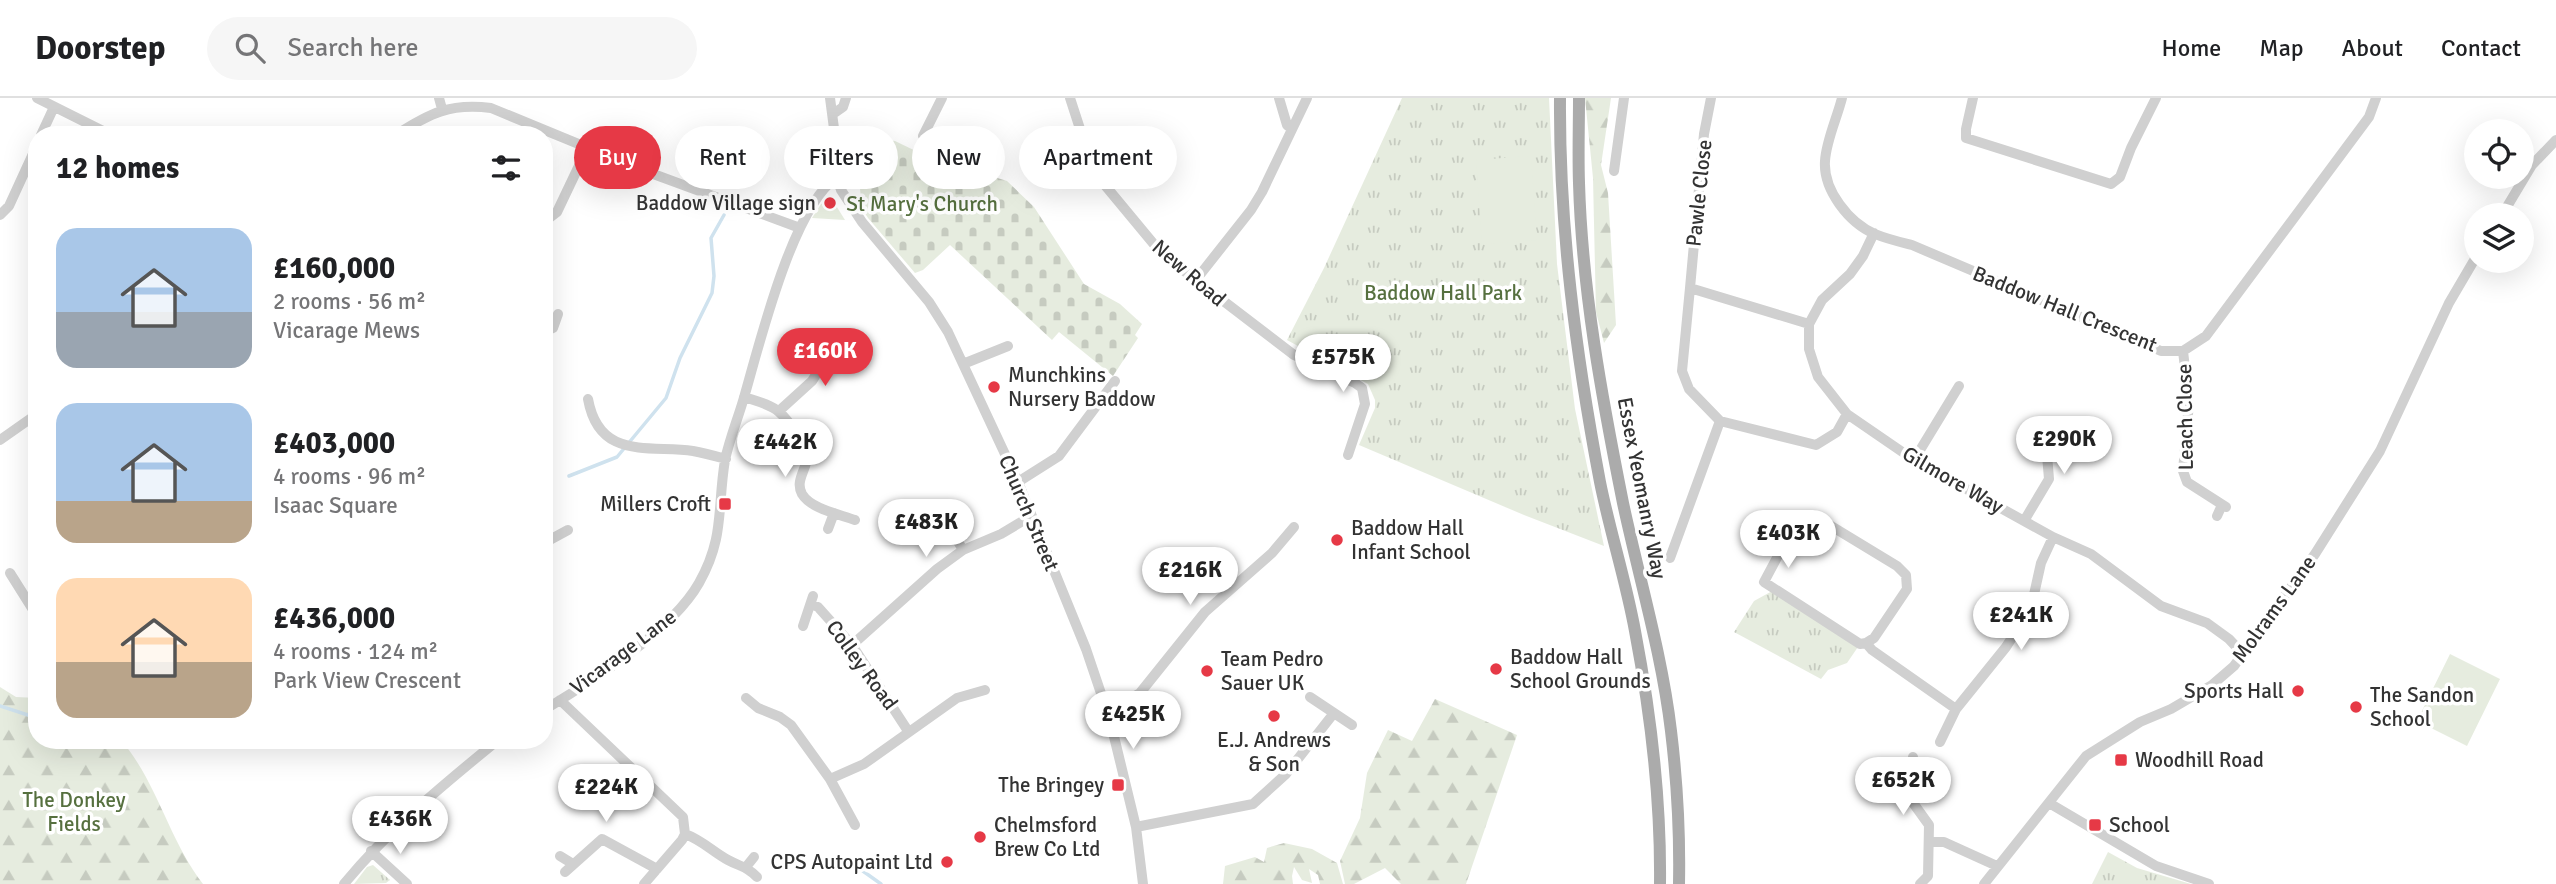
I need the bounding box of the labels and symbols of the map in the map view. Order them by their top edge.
street label: Pawle Close [1680,138,1718,248]
place label: Baddow Village sign [636,190,816,216]
park label: St Mary's Church [846,191,998,217]
marker: Baddow Village sign [822,195,838,211]
street label: New Road [1147,234,1231,312]
street label: Baddow Hall Crescent [1969,260,2161,358]
park label: Baddow Hall Park [1364,280,1522,306]
pin: £160K [776,328,874,388]
pin: £575K [1294,334,1392,394]
place label: Munchkins Nursery Baddow [1008,362,1155,412]
street label: Leach Close [2171,363,2199,471]
marker: Munchkins Nursery Baddow [986,379,1002,395]
street label: Essex Yeomanry Way [1612,395,1672,581]
pin: £290K [2015,416,2113,476]
pin: £442K [736,420,834,479]
street label: Gilmore Way [1898,441,2008,520]
street label: Church Street [993,451,1065,575]
place label: Millers Croft [600,491,711,517]
marker: Millers Croft [717,496,733,512]
pin: £483K [877,500,975,559]
pin: £403K [1739,510,1837,570]
place label: Baddow Hall Infant School [1351,515,1471,565]
marker: Baddow Hall Infant School [1329,532,1345,548]
pin: £216K [1141,547,1239,607]
street label: Molrams Lane [2226,550,2322,668]
pin: £241K [1972,592,2070,652]
street label: Vicarage Lane [565,604,681,700]
street label: Colley Road [821,615,903,715]
place label: Baddow Hall School Grounds [1510,644,1651,694]
place label: Team Pedro Sauer UK [1221,646,1323,696]
marker: Baddow Hall School Grounds [1488,661,1504,677]
marker: Team Pedro Sauer UK [1199,663,1215,679]
place label: Sports Hall [2184,678,2284,704]
place label: The Sandon School [2370,682,2474,732]
marker: Sports Hall [2290,683,2306,699]
pin: £425K [1084,692,1182,751]
marker: The Sandon School [2348,699,2364,715]
marker: E.J. Andrews & Son [1266,708,1282,724]
place label: E.J. Andrews & Son [1217,727,1331,777]
place label: Woodhill Road [2135,747,2264,773]
marker: Woodhill Road [2113,752,2129,768]
pin: £652K [1854,758,1952,817]
pin: £224K [557,764,655,824]
place label: The Bringey [998,772,1104,798]
marker: The Bringey [1110,777,1126,793]
park label: The Donkey Fields [22,787,126,837]
pin: £436K [351,796,449,856]
place label: Chelmsford Brew Co Ltd [994,812,1100,862]
place label: School [2109,812,2170,838]
marker: School [2087,817,2103,833]
marker: Chelmsford Brew Co Ltd [972,829,988,845]
place label: CPS Autopaint Ltd [770,849,933,875]
marker: CPS Autopaint Ltd [939,854,955,870]

